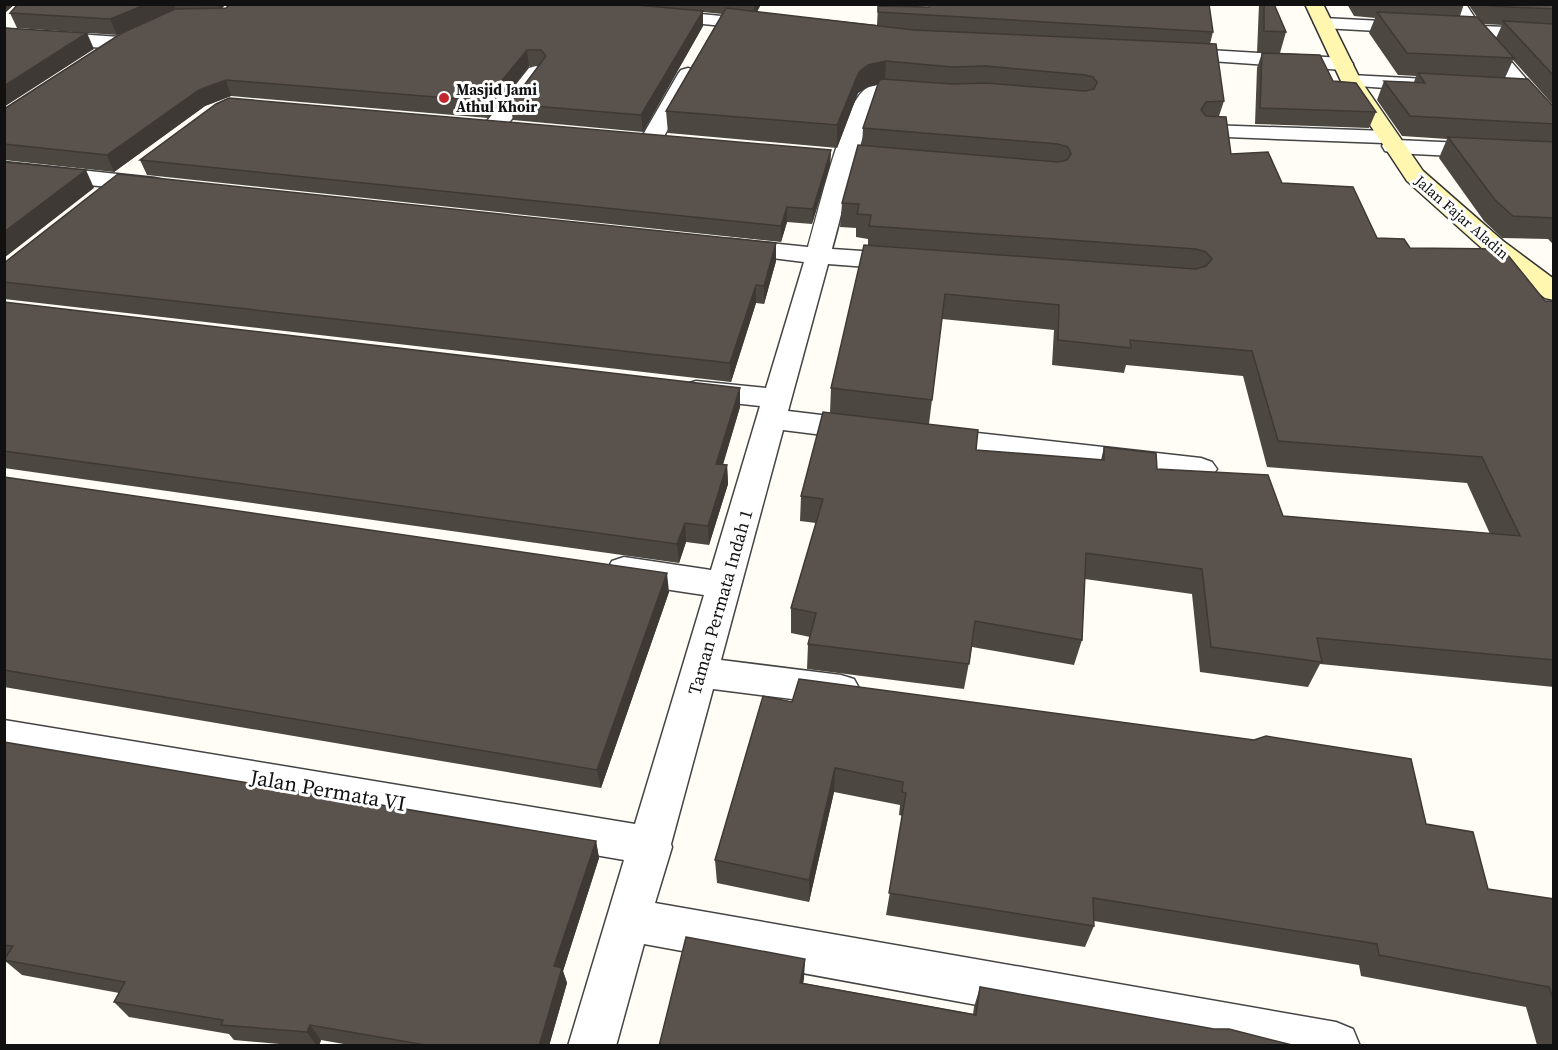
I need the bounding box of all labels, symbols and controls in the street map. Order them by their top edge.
place label: Masjid Jami Athul Khoir [456,79,537,117]
marker: Masjid Jami Athul Khoir [437,91,451,105]
street label: Jalan Fajar Aladin [1410,170,1514,264]
street label: Taman Permata Indah 1 [682,506,758,698]
street label: Jalan Permata VI [247,762,408,818]

